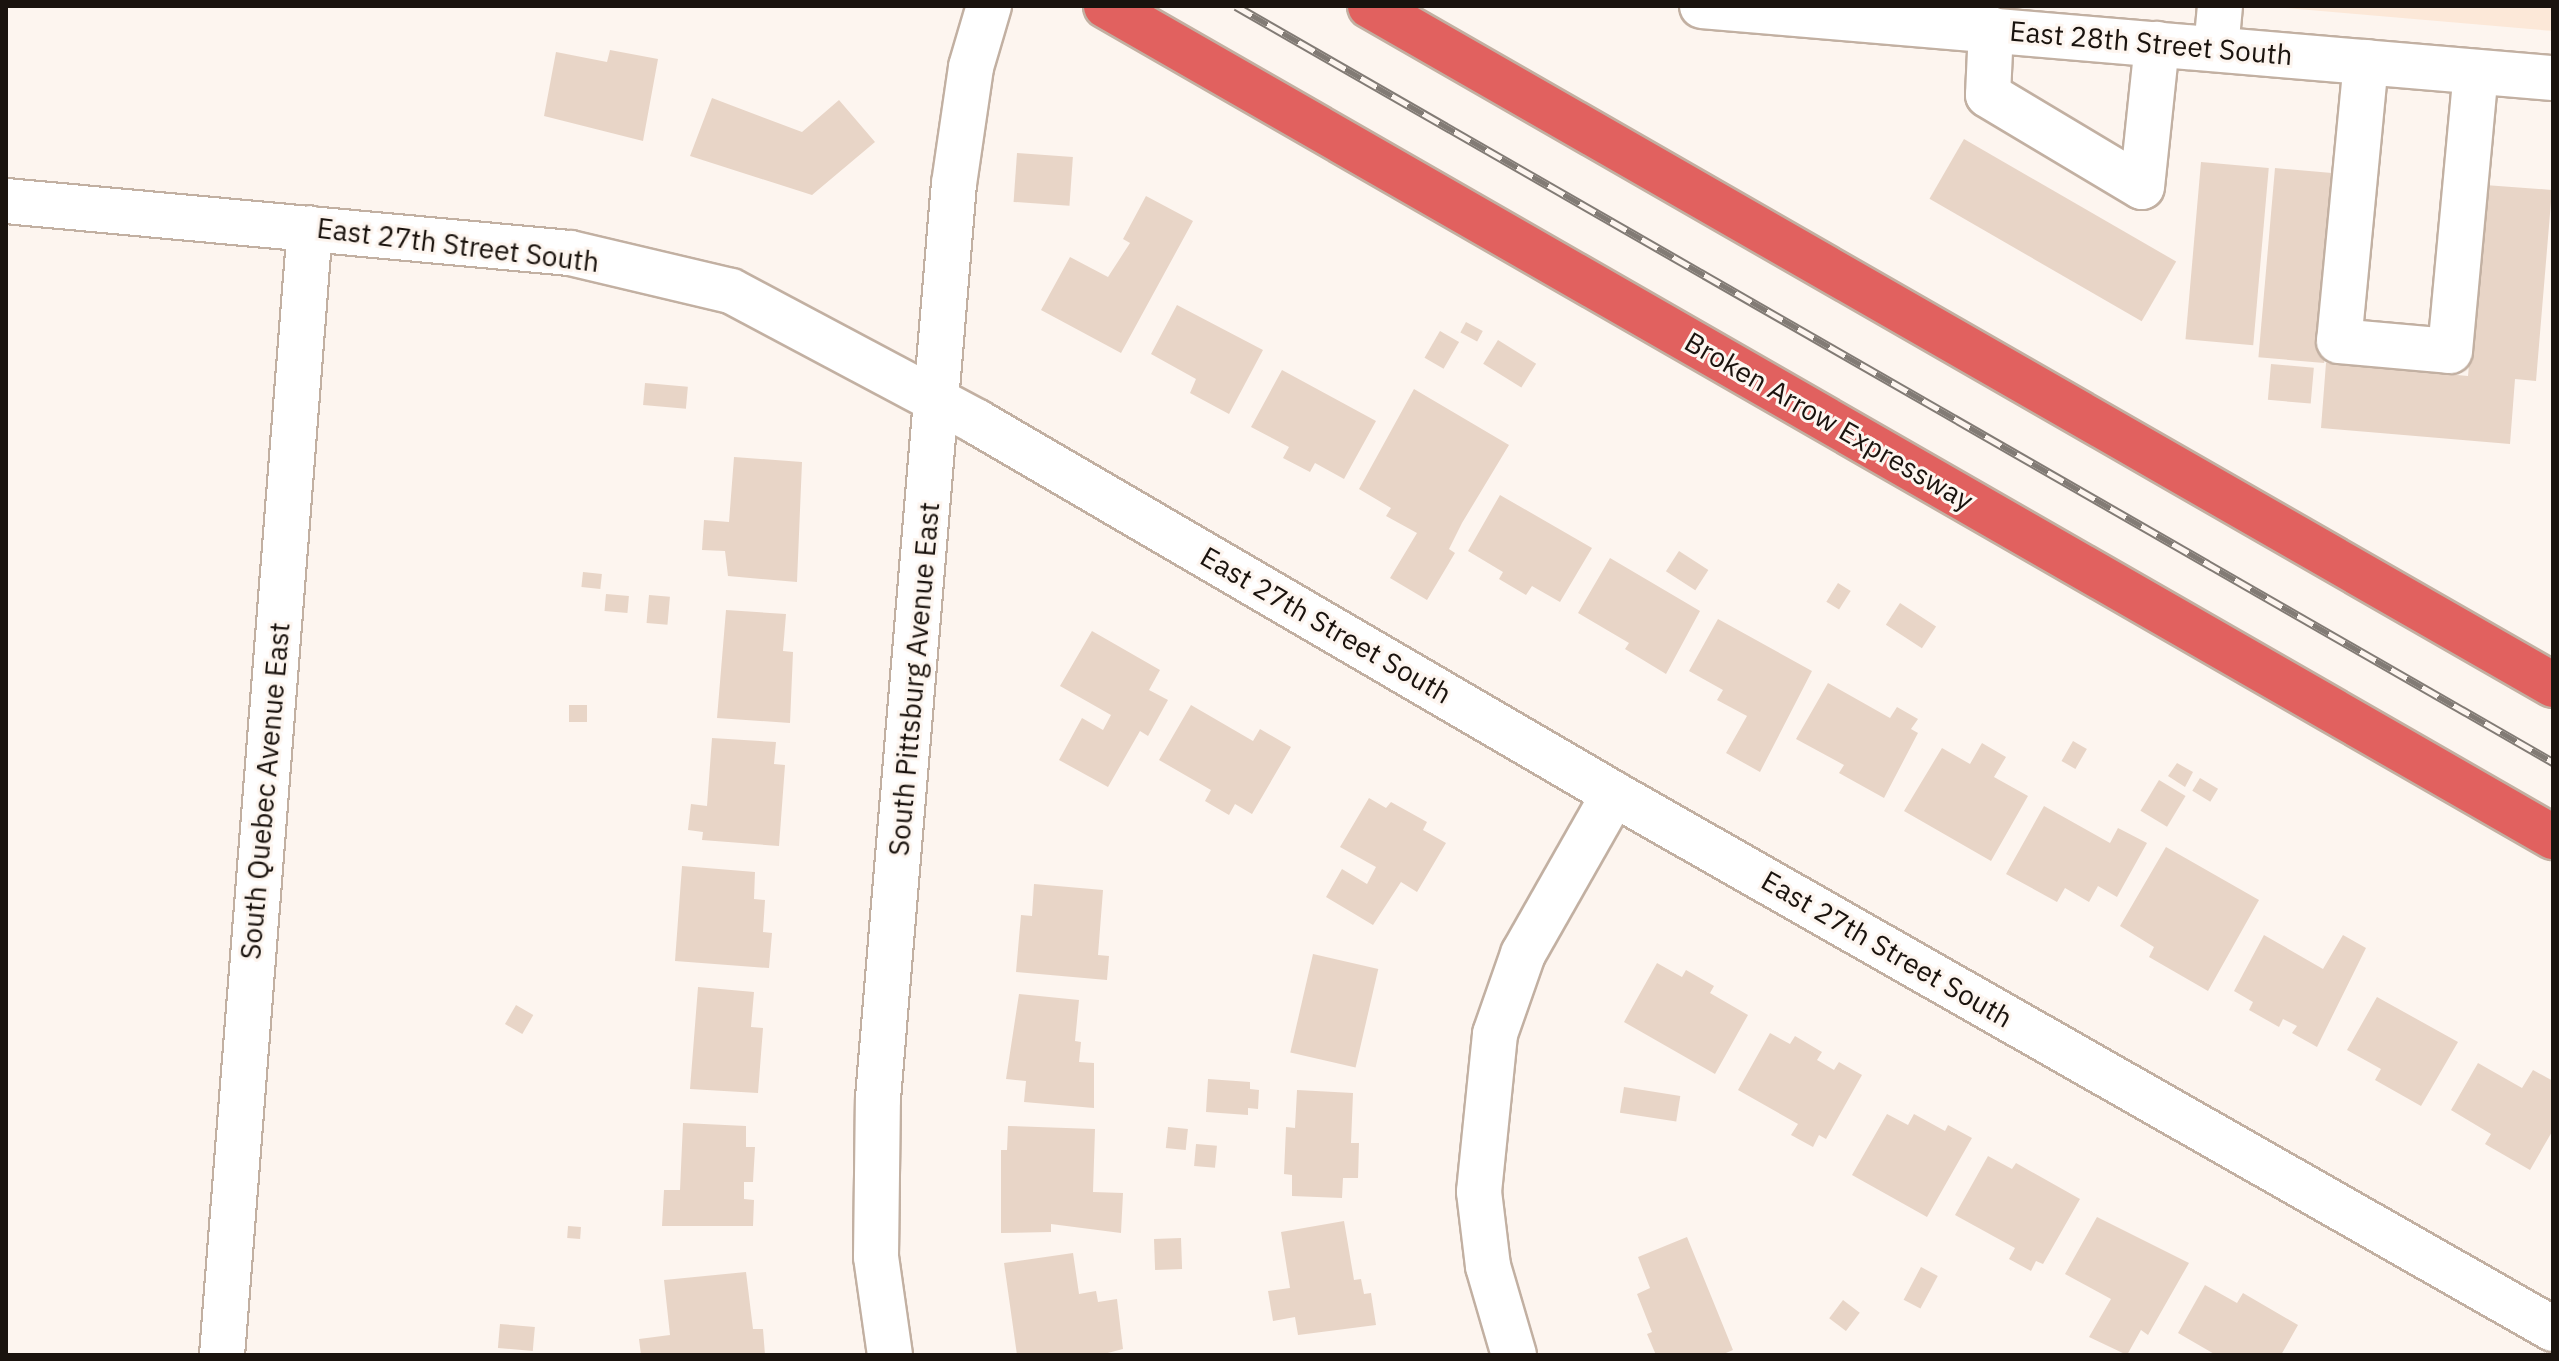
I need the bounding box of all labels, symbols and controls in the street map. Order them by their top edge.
street label: East 28th Street South [2008,14,2294,72]
street label: East 27th Street South [315,211,601,279]
street label: Broken Arrow Expressway [1679,325,1979,517]
street label: South Pittsburg Avenue East [882,501,946,857]
street label: East 27th Street South [1195,539,1457,711]
street label: South Quebec Avenue East [234,621,296,961]
street label: East 27th Street South [1756,863,2018,1035]

